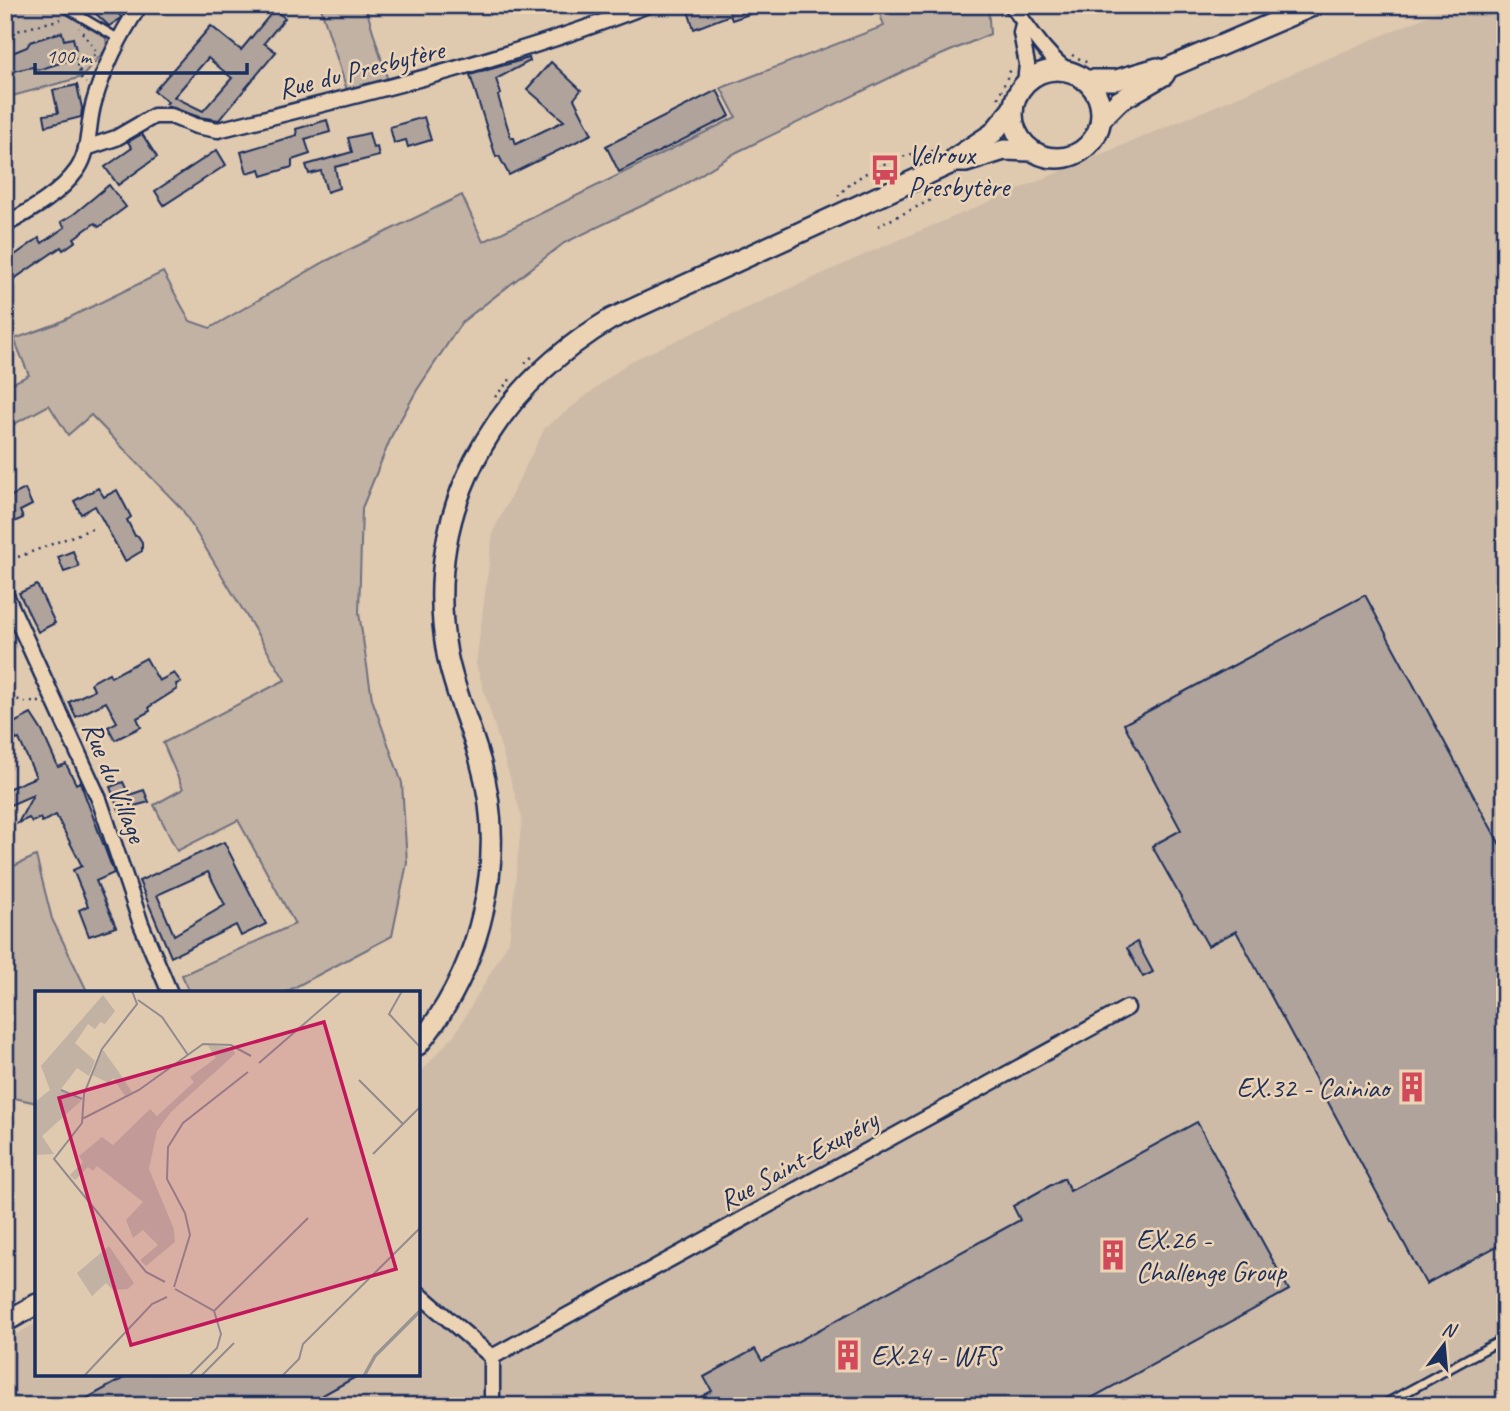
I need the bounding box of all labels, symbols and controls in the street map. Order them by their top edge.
street label: Rue du Presbytère [274,31,449,106]
scale bar [35,32,247,76]
text: 100 m [46,43,93,69]
place label: Velroux Presbytère [908,137,1011,204]
bus stop icon: Velroux Presbytère [868,153,902,187]
street label: Rue du Village [75,716,156,849]
inset map [35,991,420,1376]
place label: EX.32 - Cainiao [1237,1070,1392,1105]
building icon: EX.32 - Cainiao [1395,1070,1429,1104]
street label: Rue Saint-Exupéry [713,1101,886,1218]
place label: EX.26 - Challenge Group [1136,1222,1287,1289]
building icon: EX.26 - Challenge Group [1096,1238,1130,1272]
north arrow [1408,1310,1478,1380]
text: N [1439,1316,1460,1344]
building icon: EX.24 - WFS [831,1338,865,1372]
place label: EX.24 - WFS [871,1338,1004,1373]

